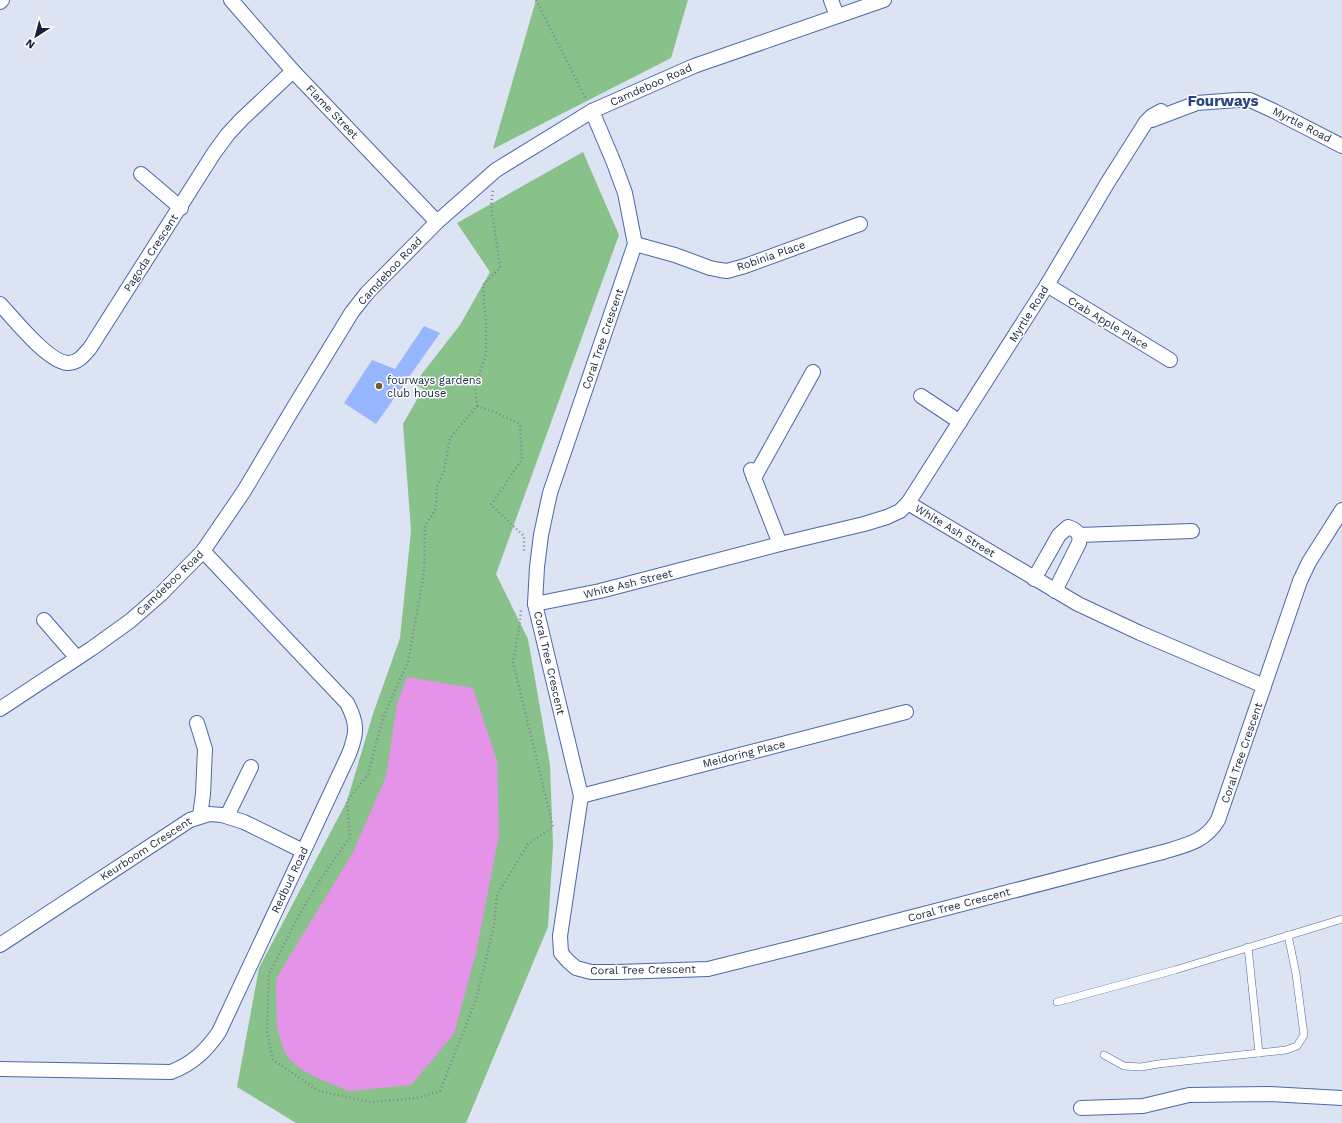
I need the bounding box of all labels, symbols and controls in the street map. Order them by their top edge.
north arrow [16,16,56,56]
text: N [23,36,38,51]
street label: Camdeboo Road [608,61,694,109]
street label: Flame Street [303,82,361,142]
district label: Fourways [1187,92,1259,110]
street label: Myrtle Road [1270,105,1334,145]
street label: Pagoda Crescent [121,211,181,294]
street label: Camdeboo Road [355,234,425,308]
street label: Robinia Place [735,238,807,274]
street label: Myrtle Road [1006,283,1052,345]
street label: Coral Tree Crescent [580,287,626,391]
street label: Crab Apple Place [1065,294,1151,352]
place label: fourways gardens club house [387,374,482,400]
marker: fourways gardens club house [374,381,384,391]
street label: White Ash Street [913,502,998,560]
street label: Camdeboo Road [134,548,206,618]
street label: White Ash Street [582,567,674,601]
street label: Coral Tree Crescent [531,610,567,716]
street label: Coral Tree Crescent [1219,701,1265,805]
street label: Meidoring Place [701,737,787,771]
street label: Keurboom Crescent [98,814,195,883]
street label: Redbud Road [269,845,311,915]
street label: Coral Tree Crescent [906,885,1012,925]
street label: Coral Tree Crescent [590,963,696,977]

